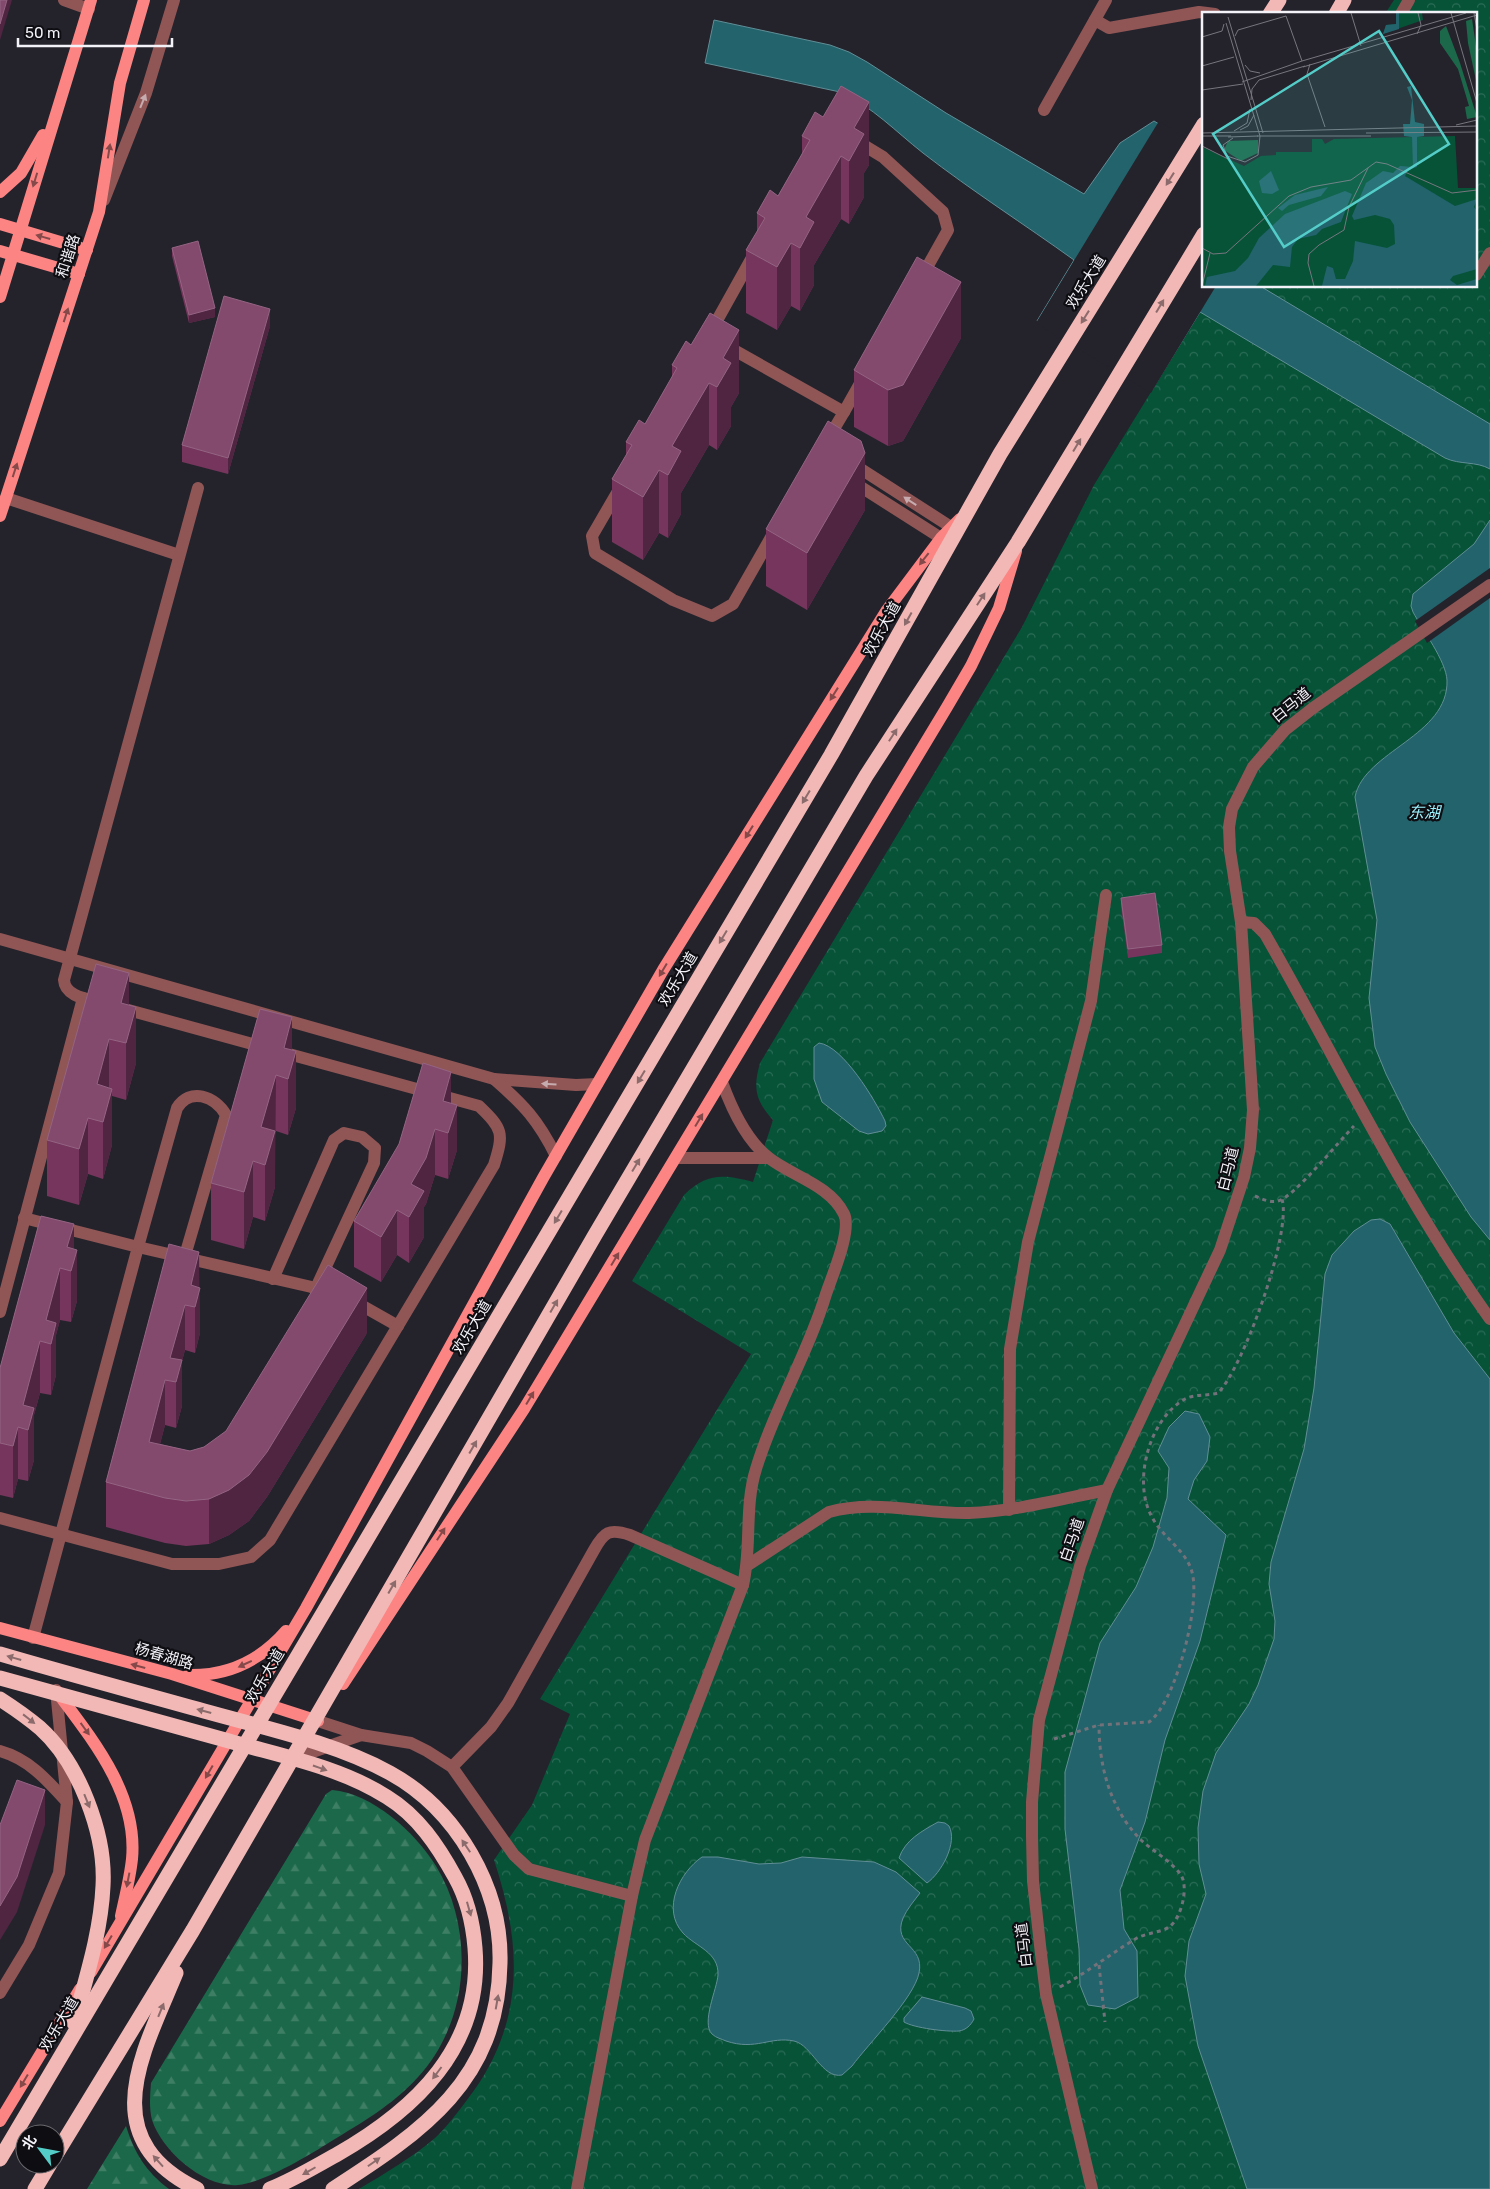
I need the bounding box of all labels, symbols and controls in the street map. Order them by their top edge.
inset map [1202,12,1478,288]
scale bar [18,15,171,47]
text: 50 m [25,24,60,42]
one-way arrow [139,93,147,108]
one-way arrow [106,143,114,159]
one-way arrow [1166,172,1175,185]
one-way arrow [31,173,39,188]
street label: 和谐路 [52,232,84,280]
one-way arrow [36,233,51,241]
street label: 欢乐大道 [1062,252,1110,312]
one-way arrow [1156,300,1165,313]
one-way arrow [62,307,70,322]
one-way arrow [1080,310,1090,324]
one-way arrow [1072,439,1081,452]
one-way arrow [12,462,19,477]
one-way arrow [903,496,917,506]
one-way arrow [919,552,930,565]
one-way arrow [976,592,986,605]
street label: 欢乐大道 [860,598,904,660]
one-way arrow [904,612,912,627]
street label: 白马道 [1268,684,1314,726]
one-way arrow [830,687,839,701]
one-way arrow [888,728,897,741]
one-way arrow [802,791,811,804]
water label: 东湖 [1408,803,1443,822]
one-way arrow [744,825,753,839]
one-way arrow [719,930,728,943]
street label: 欢乐大道 [655,949,701,1009]
one-way arrow [658,964,667,977]
one-way arrow [636,1070,645,1083]
one-way arrow [540,1079,556,1087]
one-way arrow [695,1113,703,1128]
street label: 白马道 [1214,1145,1242,1193]
one-way arrow [632,1159,641,1172]
one-way arrow [553,1210,562,1223]
one-way arrow [610,1253,619,1266]
street label: 欢乐大道 [449,1297,495,1357]
one-way arrow [550,1299,559,1312]
one-way arrow [526,1392,535,1405]
one-way arrow [469,1439,477,1454]
street label: 白马道 [1056,1516,1088,1564]
one-way arrow [437,1528,446,1541]
one-way arrow [387,1581,396,1594]
street label: 杨春湖路 [133,1639,195,1673]
street label: 欢乐大道 [242,1646,288,1706]
one-way arrow [6,1653,21,1661]
one-way arrow [238,1660,252,1668]
one-way arrow [131,1661,146,1669]
one-way arrow [197,1707,212,1715]
one-way arrow [22,1714,35,1725]
one-way arrow [80,1722,90,1736]
one-way arrow [313,1764,328,1772]
one-way arrow [205,1766,214,1779]
one-way arrow [83,1794,91,1809]
one-way arrow [461,1840,471,1853]
one-way arrow [124,1873,132,1889]
one-way arrow [465,1902,473,1917]
street label: 白马道 [1012,1922,1036,1968]
one-way arrow [104,1935,113,1949]
one-way arrow [493,1993,501,2009]
street label: 欢乐大道 [36,1994,82,2054]
one-way arrow [157,2003,165,2017]
one-way arrow [432,2066,442,2080]
one-way arrow [20,2075,29,2088]
north arrow [15,2124,65,2174]
text: 北 [18,2132,40,2153]
one-way arrow [152,2155,163,2168]
one-way arrow [367,2157,381,2167]
one-way arrow [302,2166,316,2175]

